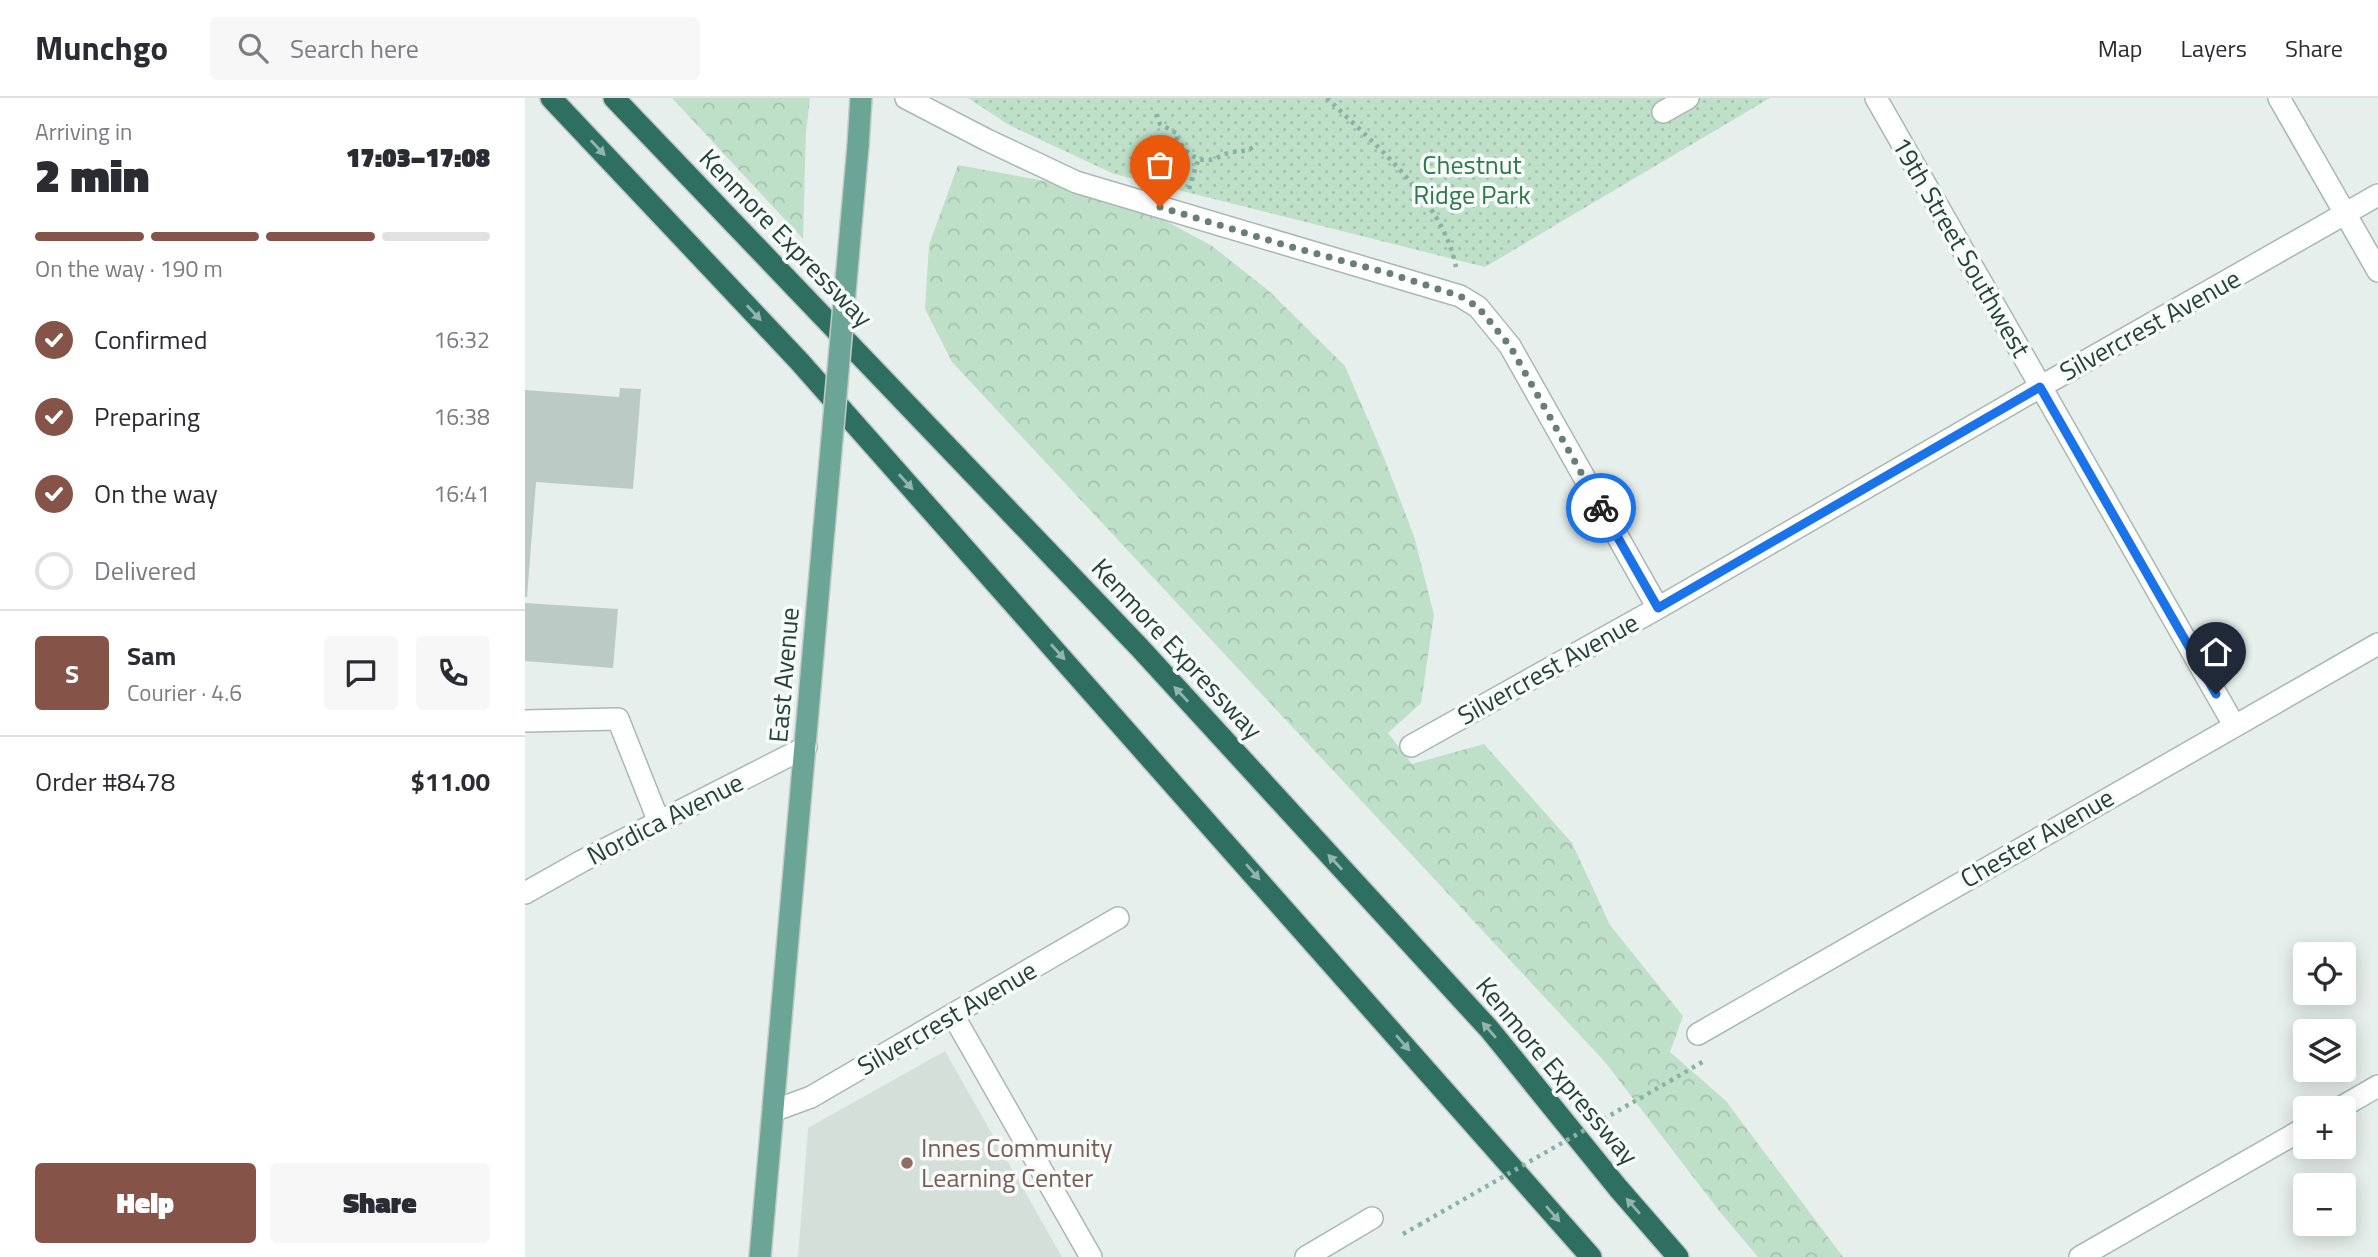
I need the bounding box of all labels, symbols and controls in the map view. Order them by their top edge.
search box [210,17,700,80]
text: Munchgo [35,23,168,73]
icon: search [234,29,272,67]
text: Search here [290,29,419,68]
text: Map [2098,30,2143,66]
text: Layers [2181,30,2247,66]
text: Share [2285,30,2343,66]
text: Arriving in [35,114,132,149]
street label: 19th Street Southwest [1882,129,2041,364]
pin [1130,135,1190,207]
text: 17:03–17:08 [346,138,490,177]
one-way arrow [590,139,606,157]
street label: Kenmore Expressway [691,139,882,336]
text: 2 min [35,140,149,210]
park label: Chestnut Ridge Park [1413,145,1531,214]
icon: bag [1141,146,1179,184]
text: On the way · 190 m [35,251,223,286]
street label: Silvercrest Avenue [2052,259,2247,390]
one-way arrow [746,304,762,322]
text: Confirmed [94,320,208,359]
icon: check [35,321,73,359]
text: 16:32 [433,322,490,357]
text: Preparing [94,397,200,436]
icon: check [35,398,73,436]
text: 16:38 [433,399,490,434]
one-way arrow [898,473,914,490]
courier [1566,473,1636,543]
text: On the way [94,474,218,513]
icon: check [35,475,73,513]
text: 16:41 [433,476,490,511]
icon: bike [1582,489,1620,527]
street label: Kenmore Expressway [1083,549,1272,748]
text: Delivered [94,551,197,590]
street label: Silvercrest Avenue [1450,603,1645,734]
street label: East Avenue [758,606,809,744]
pin [2186,622,2246,694]
icon: home [2197,633,2235,671]
text: Sam [127,636,176,675]
button: chat [324,636,398,710]
button: phone [416,636,490,710]
one-way arrow [1049,643,1065,660]
text: S [65,654,79,693]
text: Courier · 4.6 [127,675,242,710]
one-way arrow [1174,686,1190,703]
text: Order #8478 [35,762,175,801]
text: $11.00 [411,762,490,801]
street label: Nordica Avenue [580,762,750,875]
street label: Chester Avenue [1953,778,2121,897]
one-way arrow [1328,854,1344,871]
one-way arrow [1245,864,1260,881]
map controls [2293,942,2356,1236]
button: locate [2293,942,2356,1005]
street label: Silvercrest Avenue [850,950,1044,1085]
street label: Kenmore Expressway [1467,968,1648,1173]
button: layers [2293,1019,2356,1082]
one-way arrow [1482,1021,1497,1038]
one-way arrow [1395,1034,1411,1052]
button: + [2293,1096,2356,1159]
place label: Innes Community Learning Center [921,1128,1113,1197]
marker: Innes Community Learning Center [899,1155,915,1171]
button: Help [35,1163,256,1243]
button: Share [270,1163,490,1243]
button: − [2293,1173,2356,1236]
one-way arrow [1626,1197,1641,1214]
one-way arrow [1545,1205,1561,1222]

